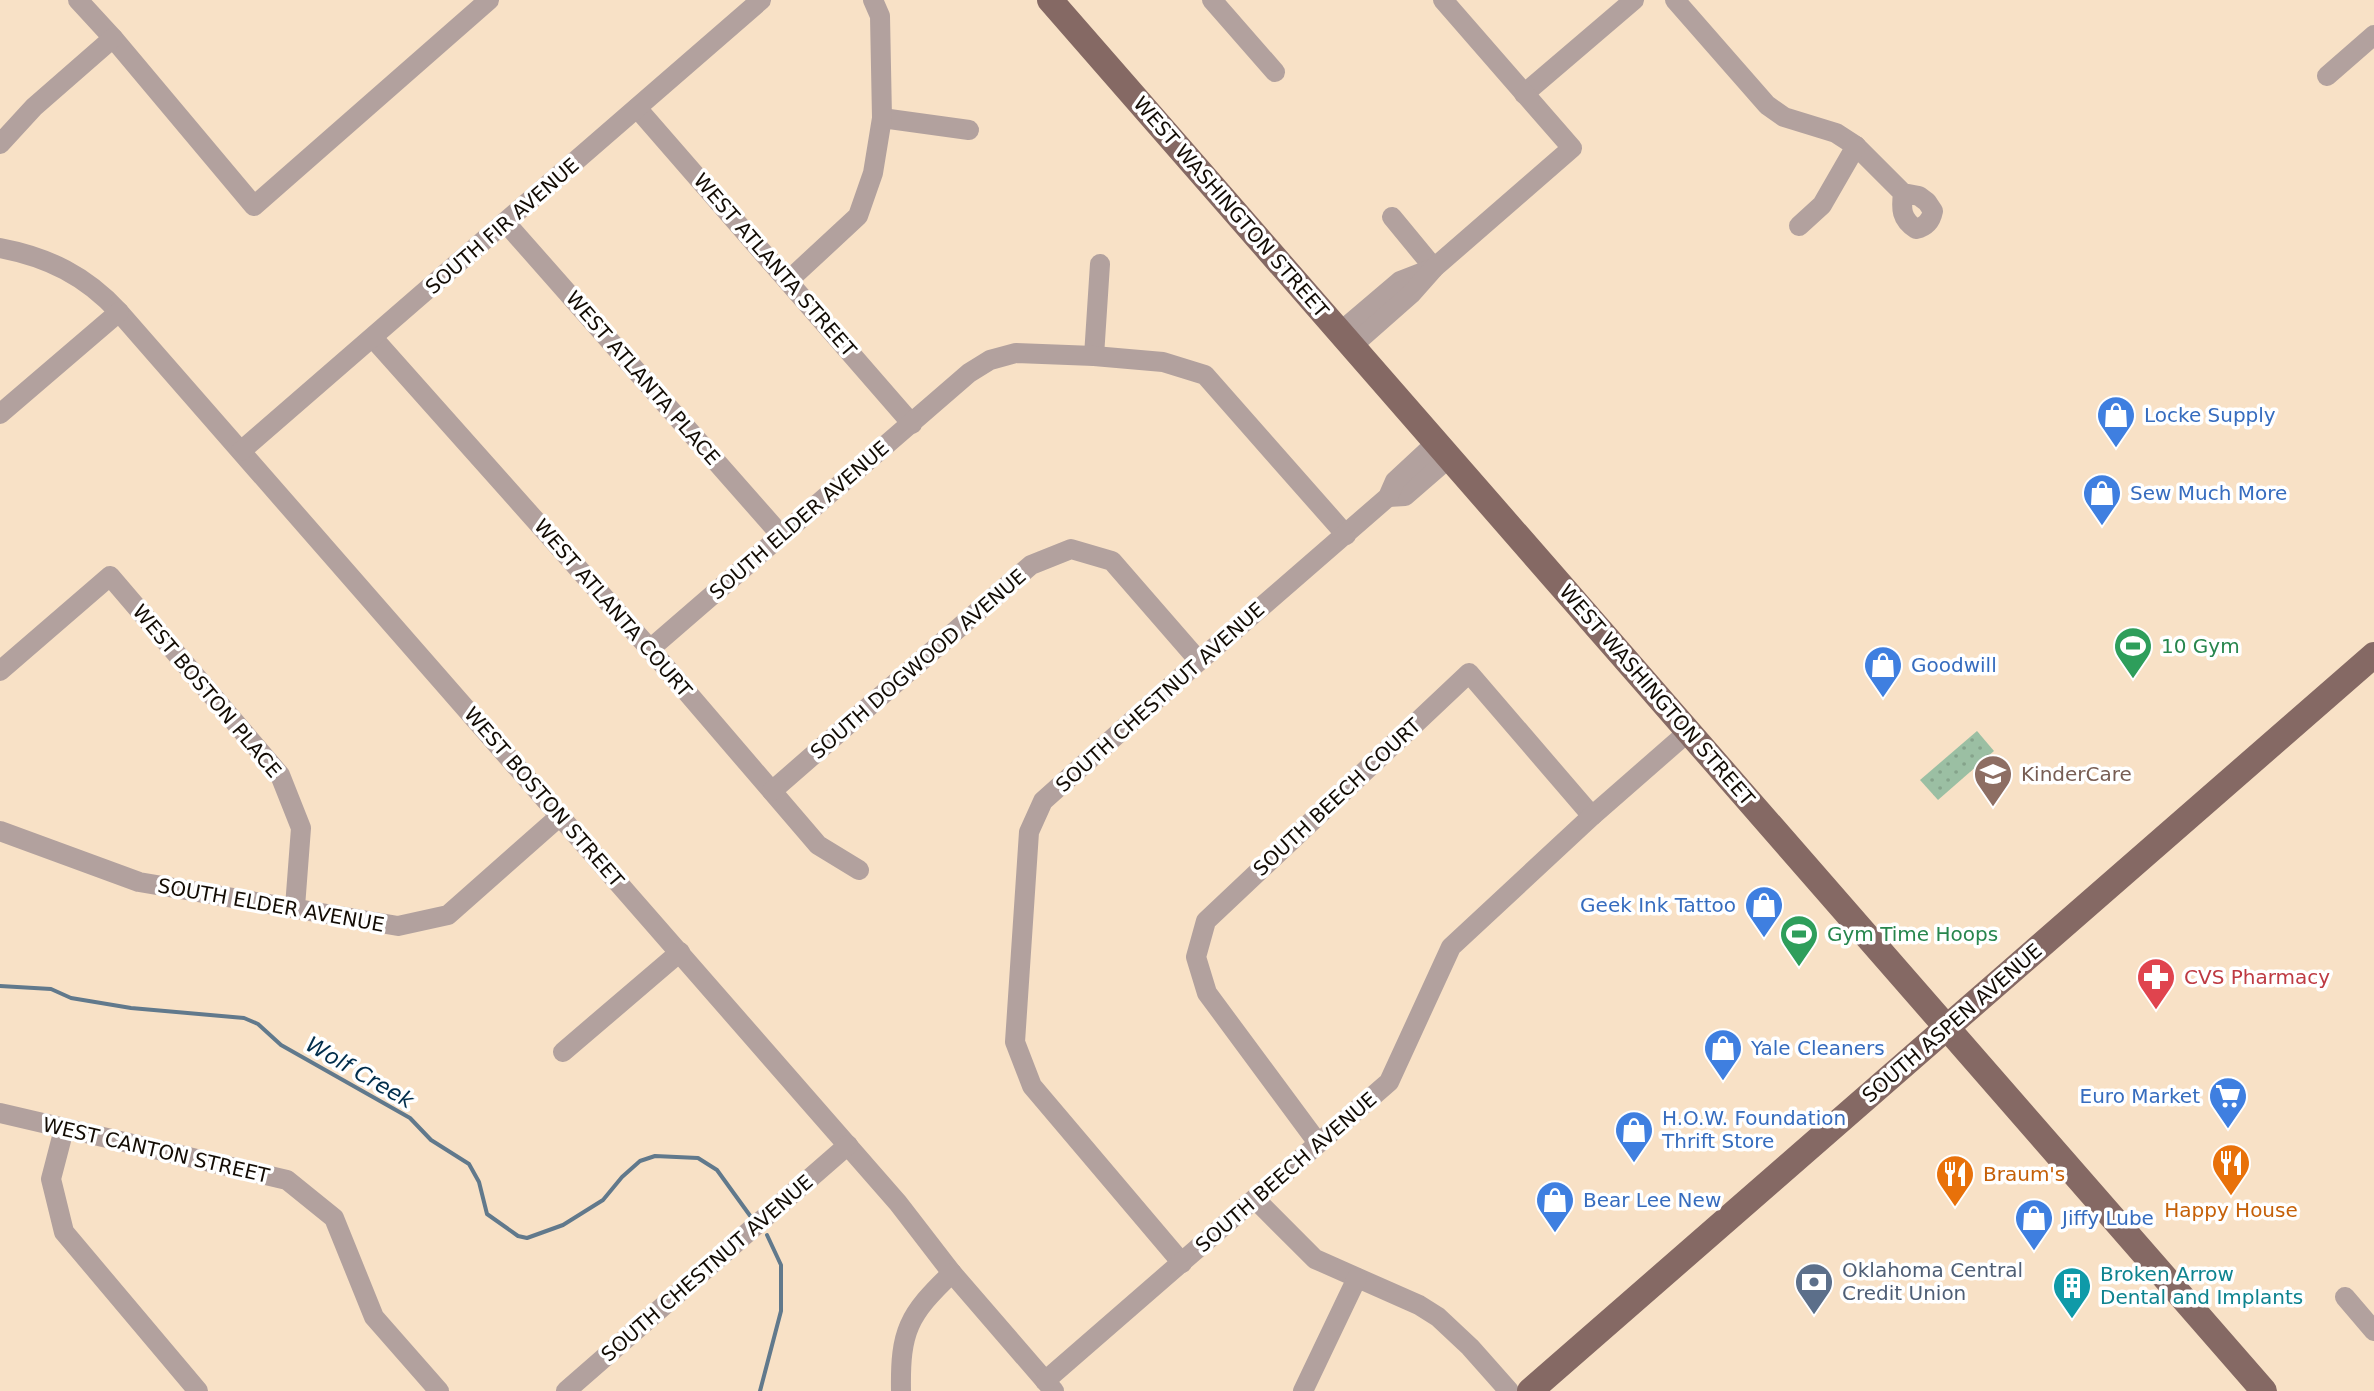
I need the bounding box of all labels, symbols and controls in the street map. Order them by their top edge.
street label: WEST WASHINGTON STREET [1128,92,1334,323]
street label: SOUTH FIR AVENUE [420,153,584,299]
street label: WEST ATLANTA STREET [689,168,862,362]
street label: WEST ATLANTA PLACE [561,286,725,470]
shop icon: Locke Supply [2095,394,2137,449]
place label: Locke Supply [2144,403,2276,427]
street label: SOUTH ELDER AVENUE [704,436,894,604]
shop icon: Sew Much More [2081,472,2123,527]
place label: Sew Much More [2130,481,2287,505]
street label: WEST ATLANTA COURT [529,514,697,702]
street label: SOUTH DOGWOOD AVENUE [805,564,1031,764]
street label: WEST WASHINGTON STREET [1554,580,1760,811]
street label: SOUTH CHESTNUT AVENUE [1051,597,1269,797]
street label: WEST BOSTON PLACE [128,600,286,782]
sports icon: 10 Gym [2112,625,2154,680]
place label: 10 Gym [2161,634,2240,658]
shop icon: Goodwill [1862,644,1904,699]
place label: Goodwill [1911,653,1997,677]
street label: WEST BOSTON STREET [459,702,629,893]
street label: SOUTH BEECH COURT [1248,713,1426,881]
school or university icon: KinderCare [1972,753,2014,808]
place label: KinderCare [2021,762,2132,786]
street label: SOUTH ELDER AVENUE [156,873,386,937]
shop icon: Geek Ink Tattoo [1743,884,1785,939]
place label: Geek Ink Tattoo [1580,893,1736,917]
sports icon: Gym Time Hoops [1778,913,1820,968]
place label: Gym Time Hoops [1827,922,1998,946]
street label: SOUTH ASPEN AVENUE [1857,938,2047,1108]
pharmacy icon: CVS Pharmacy [2135,956,2177,1011]
place label: CVS Pharmacy [2184,965,2330,989]
shop icon: Yale Cleaners [1702,1027,1744,1082]
water label: Wolf Creek [301,1032,419,1114]
place label: Yale Cleaners [1750,1036,1885,1060]
supermarket icon: Euro Market [2207,1075,2249,1130]
place label: Euro Market [2080,1084,2200,1108]
street label: SOUTH BEECH AVENUE [1191,1087,1381,1257]
place label: H.O.W. Foundation Thrift Store [1661,1106,1846,1153]
shop icon: H.O.W. Foundation Thrift Store [1613,1109,1655,1164]
street label: WEST CANTON STREET [40,1112,272,1188]
restaurant icon: Happy House [2210,1142,2252,1197]
restaurant icon: Braum's [1934,1153,1976,1208]
place label: Braum's [1983,1162,2065,1186]
street label: SOUTH CHESTNUT AVENUE [596,1170,818,1366]
shop icon: Bear Lee New [1534,1179,1576,1234]
place label: Bear Lee New [1583,1188,1721,1212]
shop icon: Jiffy Lube [2013,1197,2055,1252]
place label: Happy House [2164,1198,2298,1222]
place label: Jiffy Lube [2060,1206,2154,1230]
place label: Oklahoma Central Credit Union [1842,1258,2023,1305]
bank icon: Oklahoma Central Credit Union [1793,1261,1835,1316]
place label: Broken Arrow Dental and Implants [2100,1262,2303,1309]
building icon: Broken Arrow Dental and Implants [2051,1265,2093,1320]

